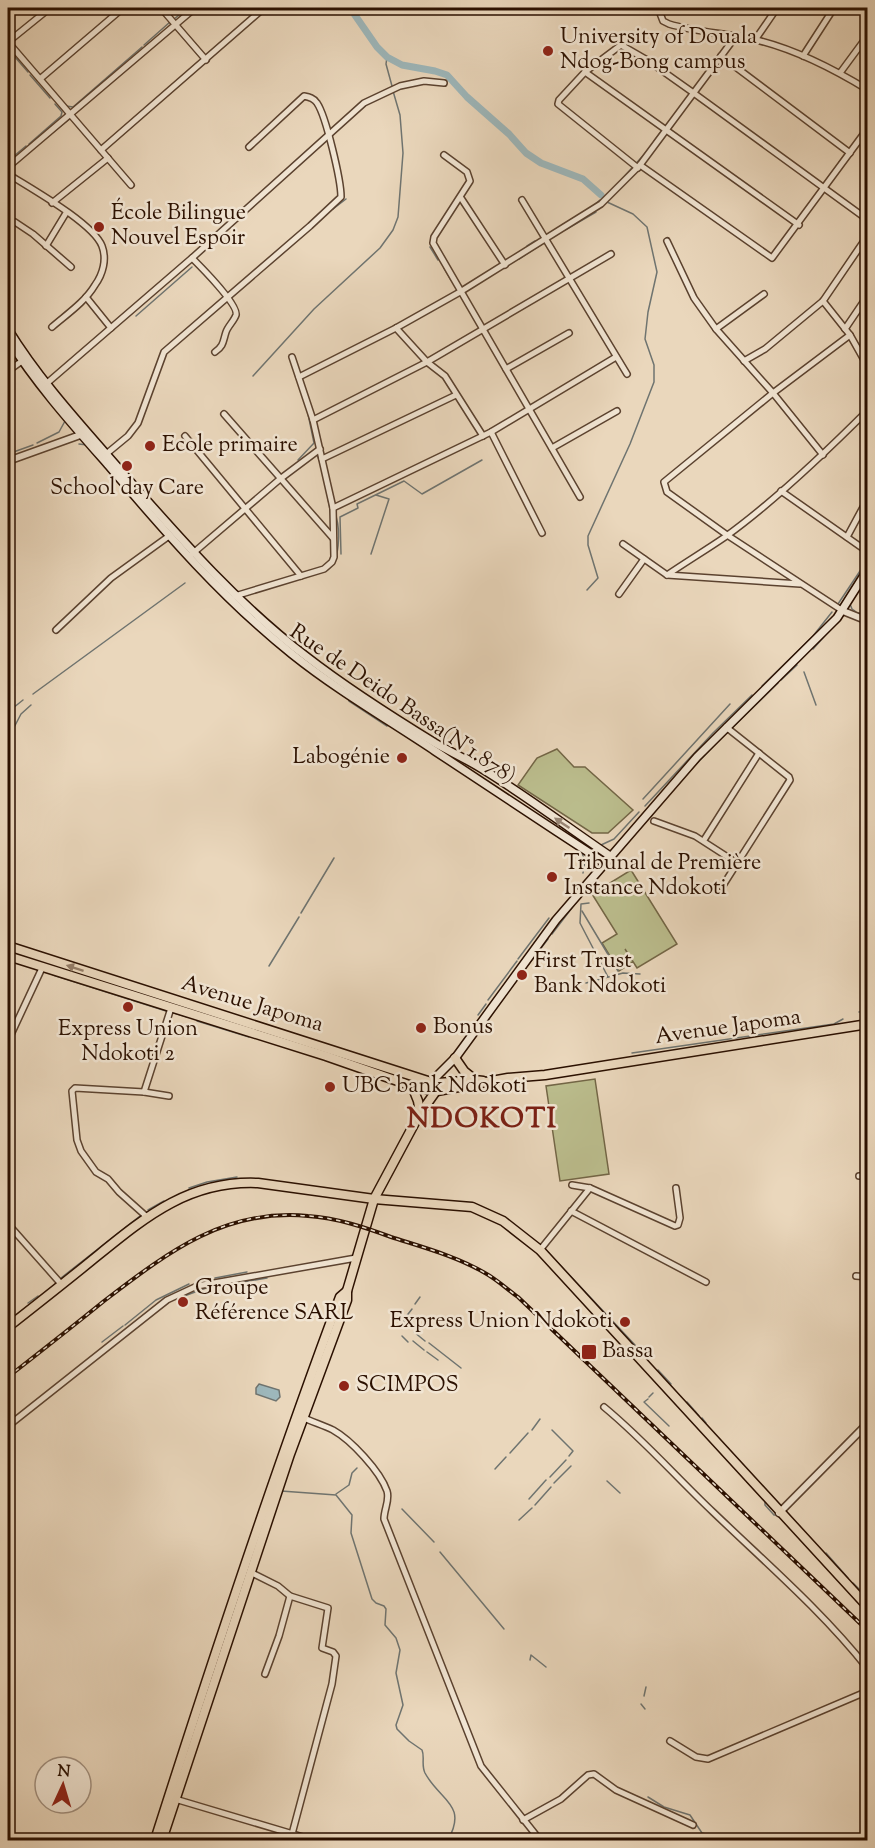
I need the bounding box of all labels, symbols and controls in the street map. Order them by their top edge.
place label: University of Douala Ndog-Bong campus [560,22,757,79]
marker: University of Douala Ndog-Bong campus [541,44,555,58]
place label: École Bilingue Nouvel Espoir [111,197,246,255]
marker: École Bilingue Nouvel Espoir [92,220,106,234]
place label: Ecole primaire [162,430,298,462]
marker: Ecole primaire [143,439,157,453]
marker: School day Care [120,459,134,473]
place label: School day Care [50,473,204,505]
street label: Rue de Deido Bassa(N°1.878) [282,617,522,793]
place label: Labogénie [292,742,390,774]
marker: Labogénie [395,751,409,765]
one-way arrow [554,817,570,829]
place label: Tribunal de Première Instance Ndokoti [564,848,761,905]
marker: Tribunal de Première Instance Ndokoti [545,870,559,884]
place label: First Trust Bank Ndokoti [534,946,666,1003]
one-way arrow [66,963,84,973]
street label: Avenue Japoma [177,968,327,1042]
marker: First Trust Bank Ndokoti [515,968,529,982]
marker: Express Union Ndokoti 2 [121,1000,135,1014]
street label: Avenue Japoma [653,1002,803,1054]
place label: Bonus [433,1012,493,1044]
place label: Express Union Ndokoti 2 [58,1014,198,1071]
marker: Bonus [414,1021,428,1035]
place label: UBC bank Ndokoti [342,1071,527,1103]
marker: UBC bank Ndokoti [323,1080,337,1094]
district label: NDOKOTI [407,1100,557,1140]
place label: Groupe Référence SARL [195,1273,353,1330]
marker: Groupe Référence SARL [176,1295,190,1309]
place label: Express Union Ndokoti [390,1306,613,1338]
marker: Express Union Ndokoti [618,1315,632,1329]
place label: Bassa [602,1336,653,1368]
marker: Bassa [580,1343,598,1361]
place label: SCIMPOS [356,1370,459,1402]
marker: SCIMPOS [337,1379,351,1393]
north arrow [33,1755,93,1815]
text: N [57,1761,71,1784]

